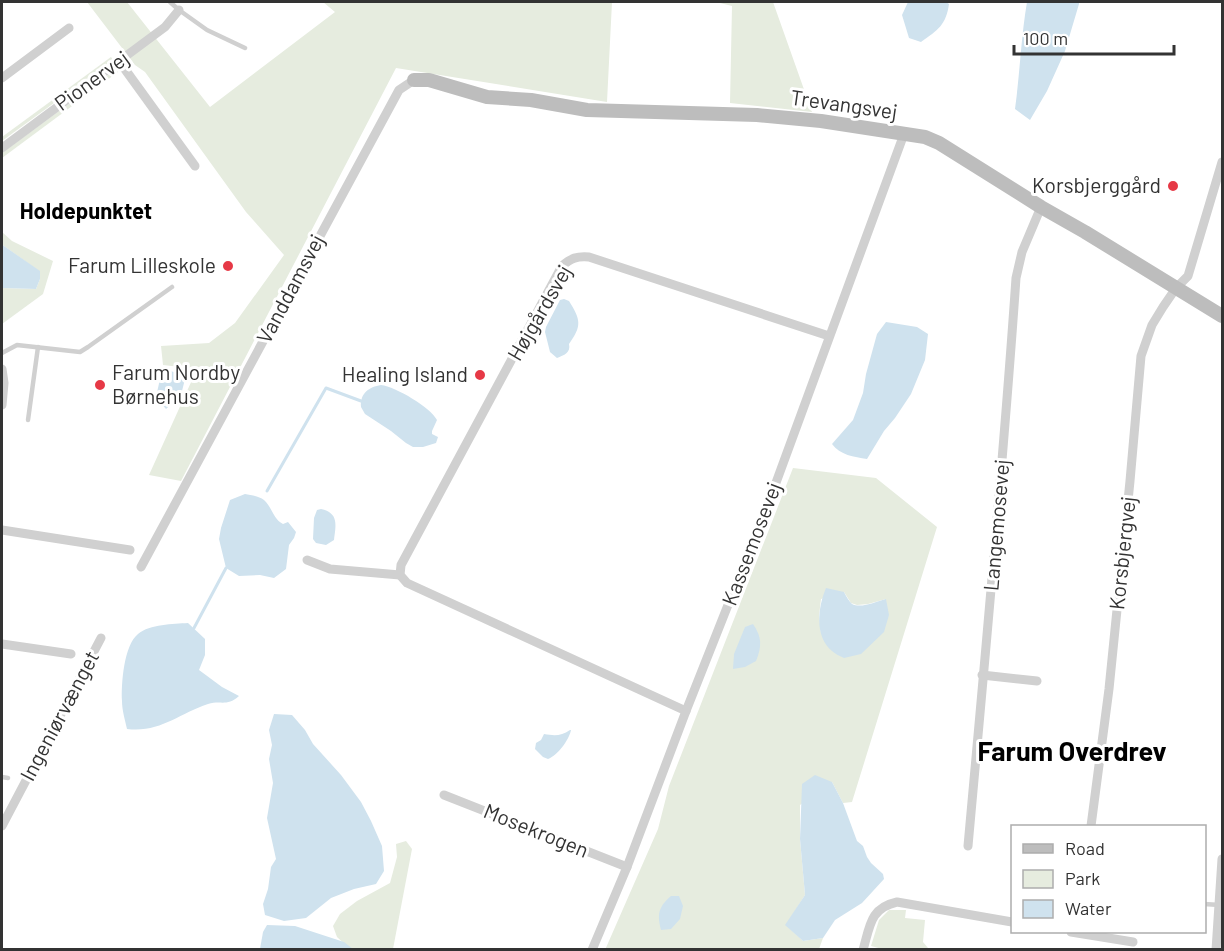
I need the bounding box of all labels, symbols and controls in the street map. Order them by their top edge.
scale bar [1014,18,1174,56]
text: 100 m [1023,27,1068,49]
street label: Pionervej [49,44,133,115]
street label: Trevangsvej [789,84,899,123]
place label: Korsbjerggård [1032,172,1161,197]
marker: Korsbjerggård [1166,179,1180,193]
district label: Holdepunktet [20,197,152,223]
street label: Vanddamsvej [251,230,329,347]
place label: Farum Lilleskole [68,252,216,277]
marker: Farum Lilleskole [221,259,235,273]
street label: Højgårdsvej [501,260,576,365]
place label: Farum Nordby Børnehus [112,359,240,408]
place label: Healing Island [342,361,468,386]
marker: Healing Island [473,368,487,382]
marker: Farum Nordby Børnehus [93,378,107,392]
street label: Langemosevej [977,458,1014,592]
street label: Kassemosevej [716,478,786,609]
street label: Korsbjergvej [1103,495,1140,611]
street label: Ingeniørvænget [14,646,103,785]
district label: Farum Overdrev [978,734,1167,766]
street label: Mosekrogen [480,797,593,862]
legend [1011,825,1206,933]
text: Road [1065,837,1105,859]
text: Park [1065,867,1100,889]
text: Water [1065,897,1112,919]

